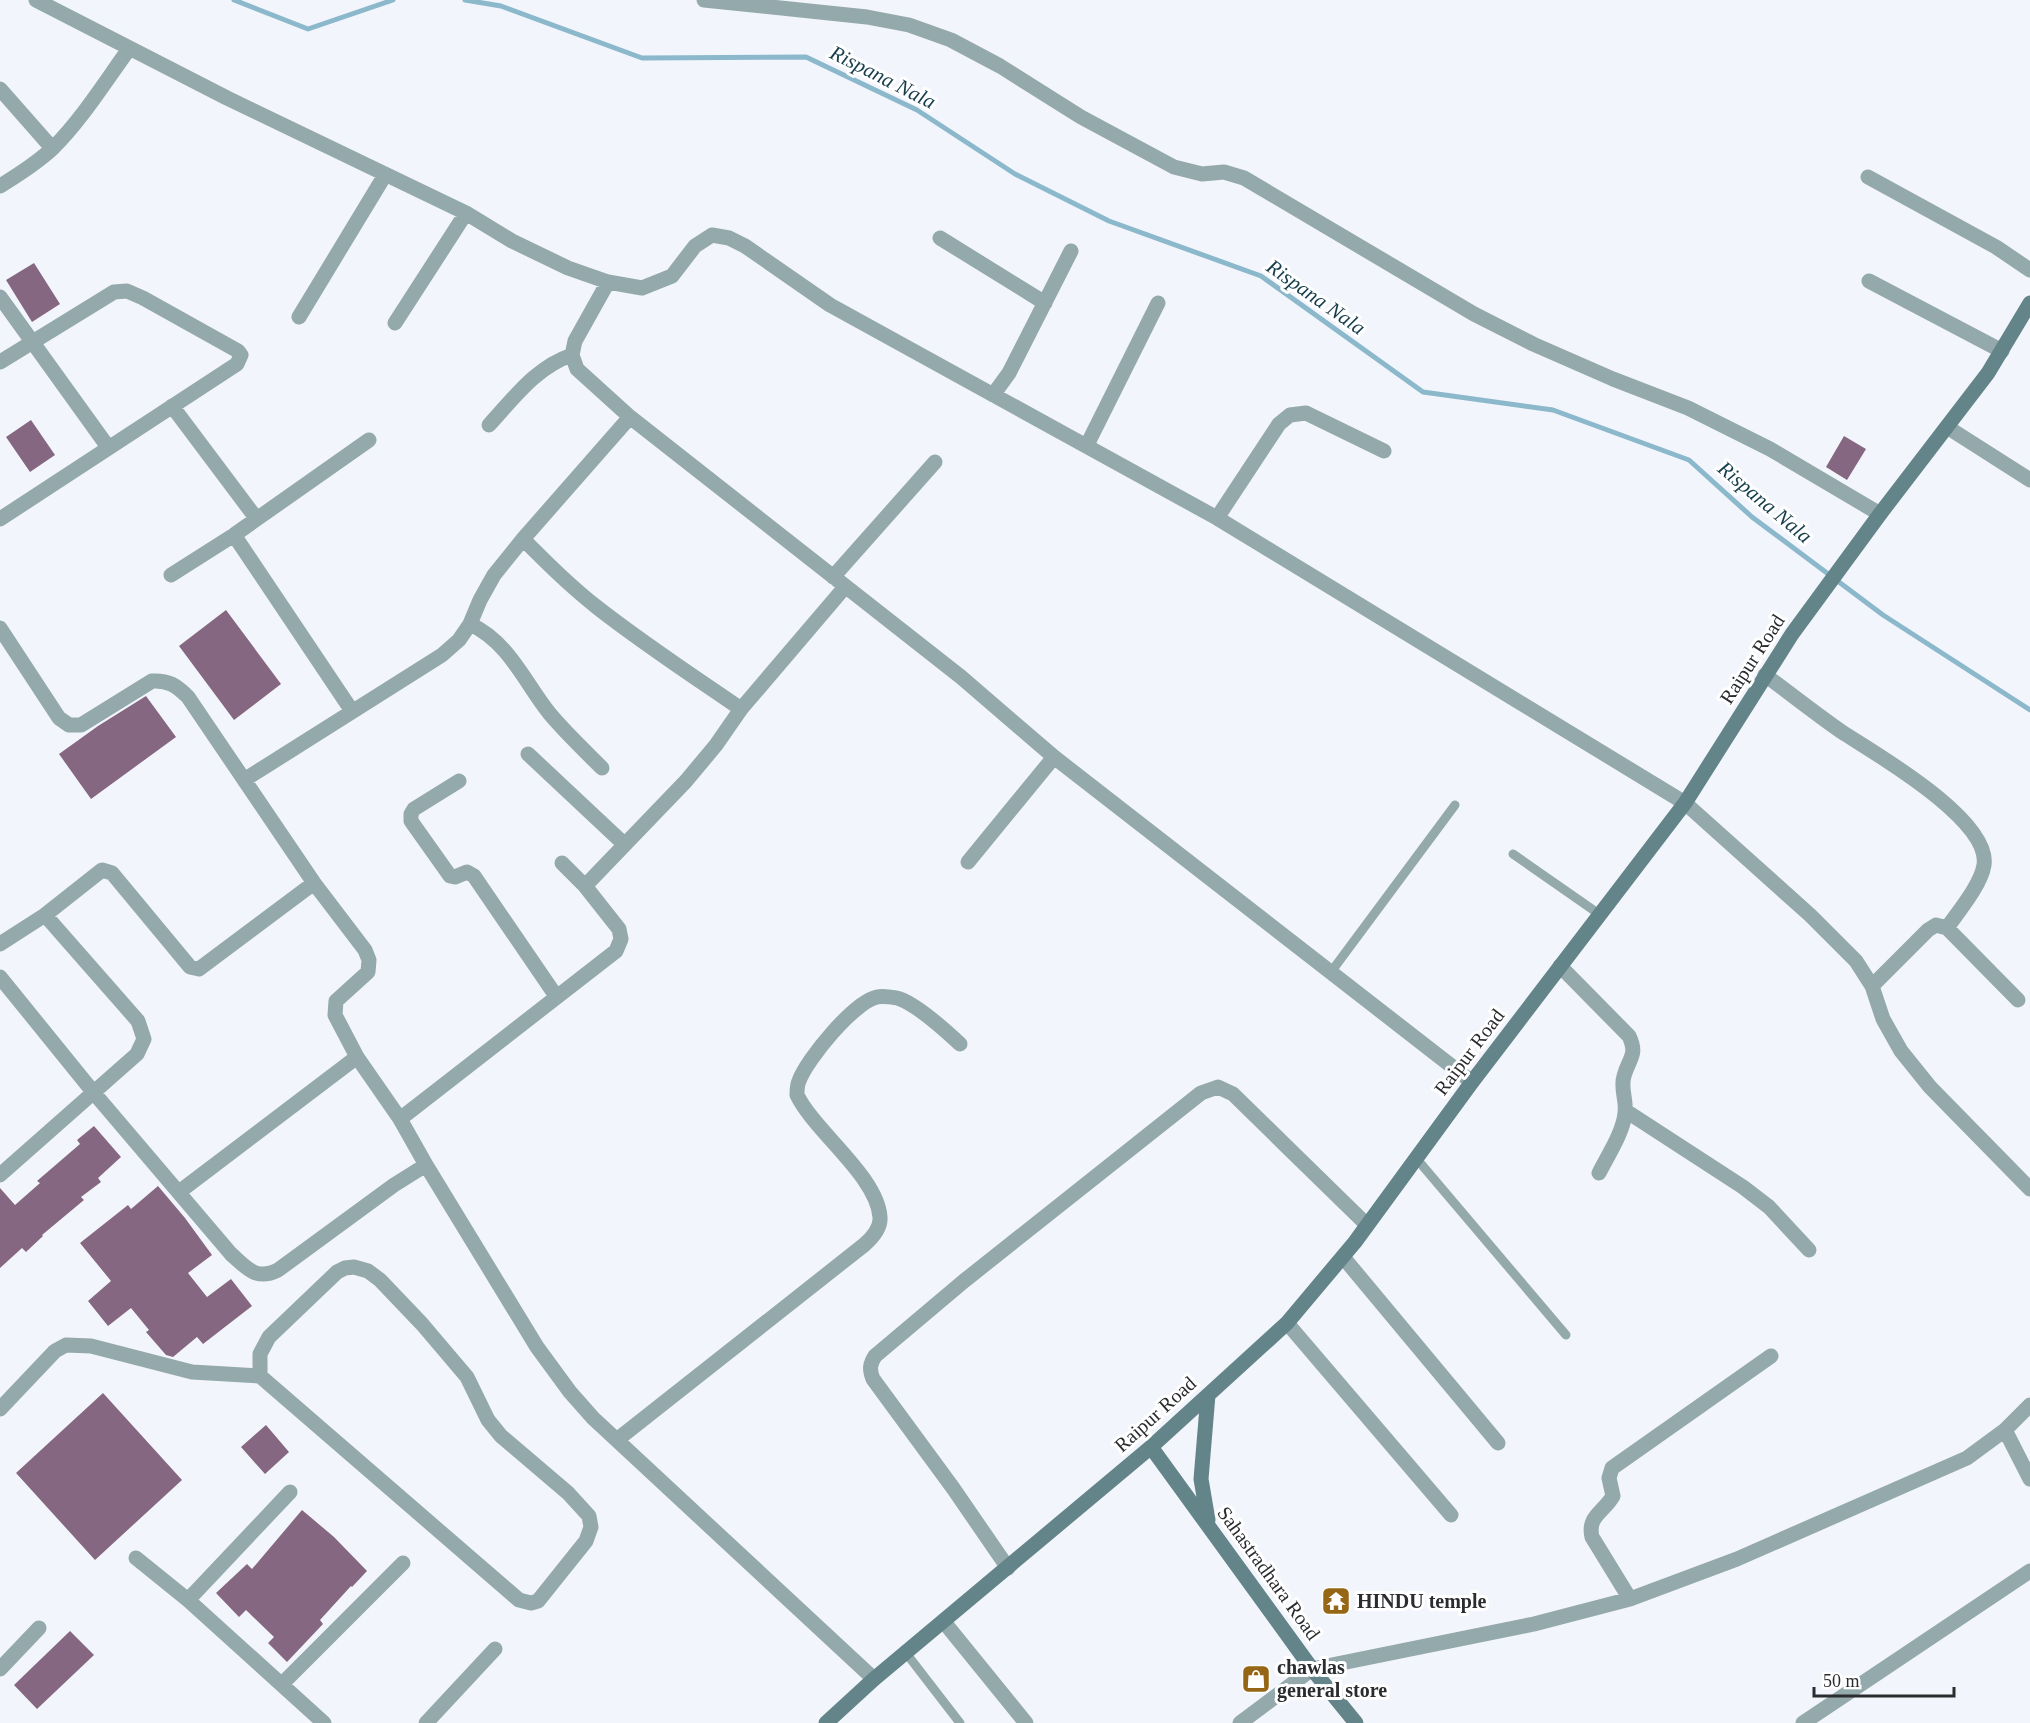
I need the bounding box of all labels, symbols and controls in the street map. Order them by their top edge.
water label: Rispana Nala [825,40,940,114]
water label: Rispana Nala [1261,254,1370,340]
water label: Rispana Nala [1712,455,1817,548]
street label: Raipur Road [1715,610,1790,708]
street label: Raipur Road [1430,1005,1509,1100]
street label: Raipur Road [1110,1372,1201,1457]
street label: Sahastradhara Road [1213,1502,1325,1644]
temple icon: HINDU temple [1320,1585,1352,1617]
place label: HINDU temple [1357,1590,1487,1613]
place label: chawlas general store [1277,1656,1387,1702]
scale bar [1814,1660,1954,1698]
shop icon: chawlas general store [1240,1663,1272,1695]
text: 50 m [1823,1671,1860,1691]

